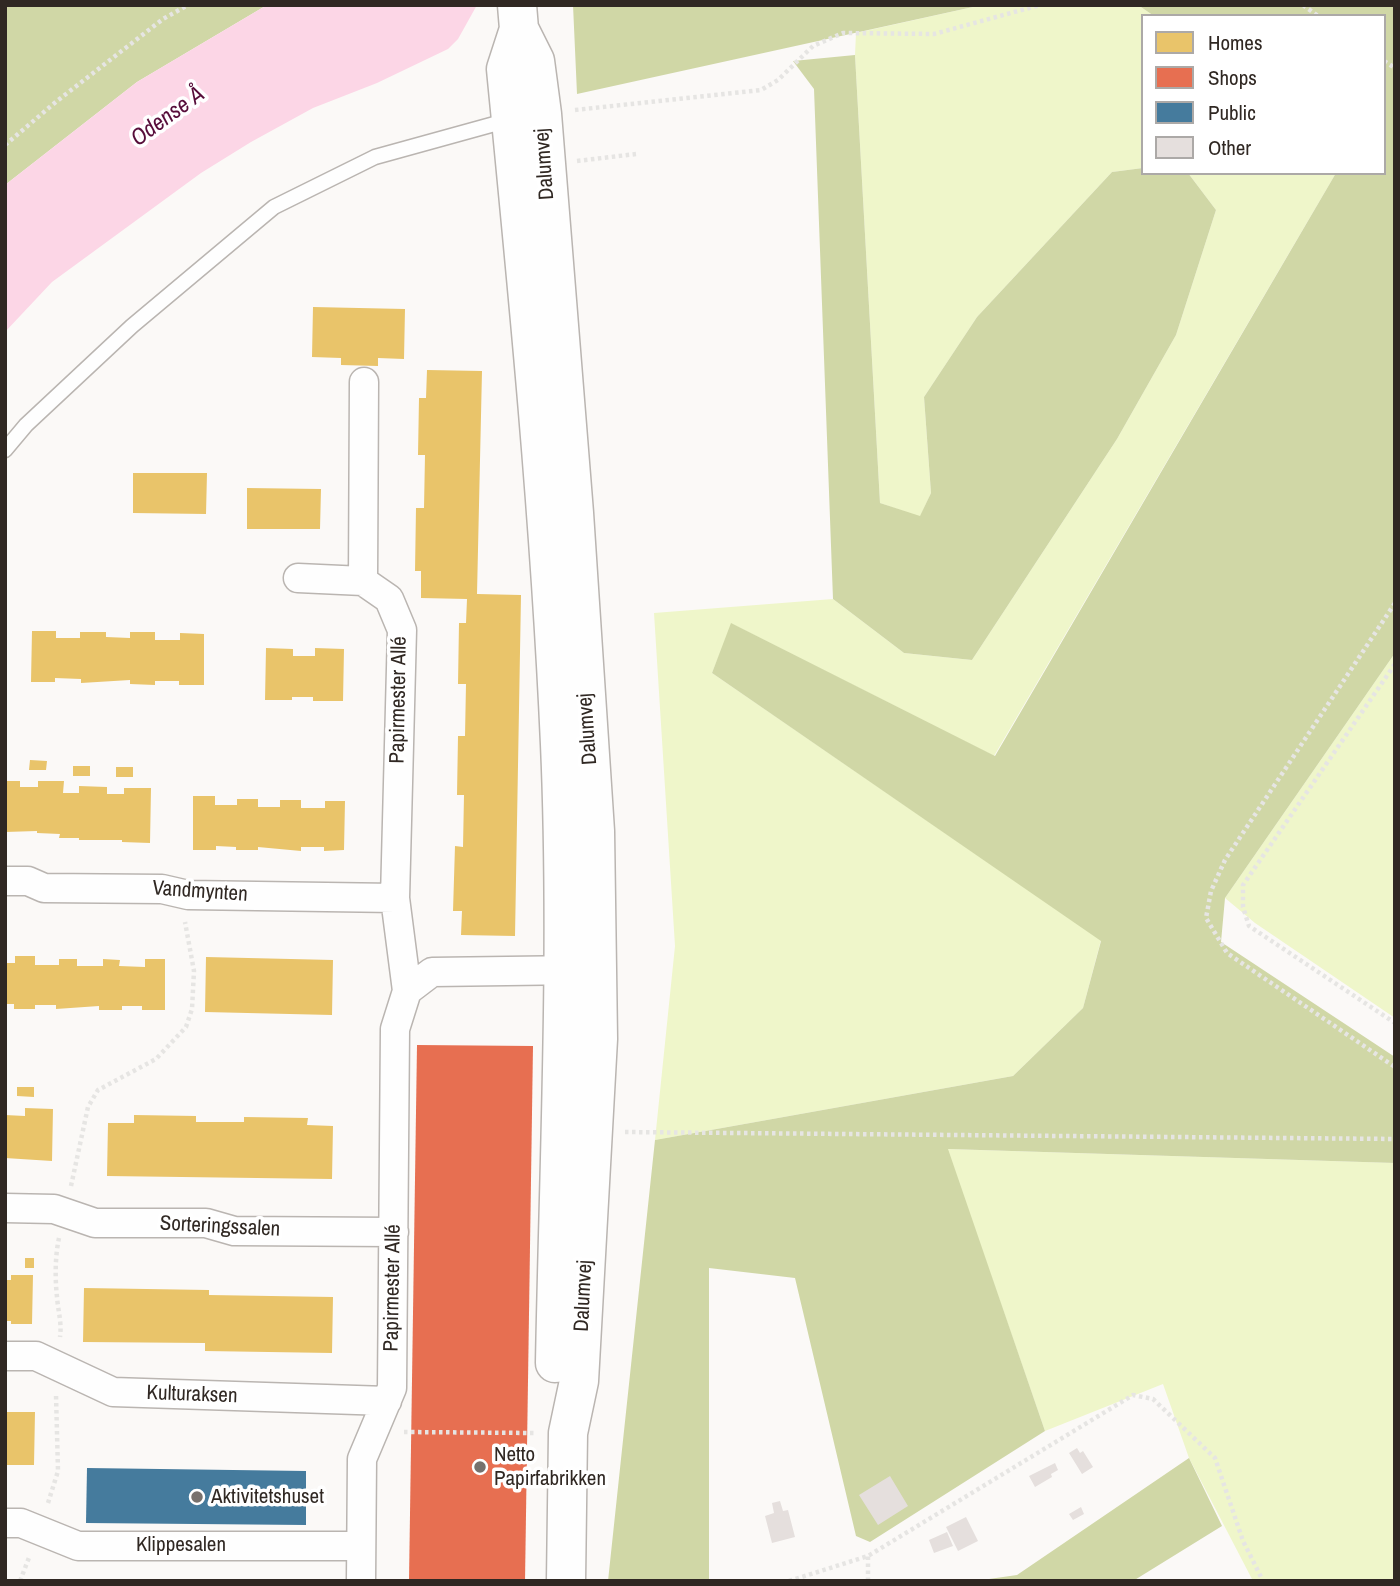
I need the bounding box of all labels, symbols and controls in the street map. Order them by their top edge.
legend [1141,14,1386,175]
text: Homes [1208,28,1263,57]
text: Shops [1208,63,1257,92]
water label: Odense Å [126,81,210,153]
text: Public [1208,98,1256,127]
street label: Dalumvej [530,127,560,201]
text: Other [1208,133,1251,162]
street label: Papirmester Allé [385,636,413,764]
street label: Dalumvej [573,692,603,766]
street label: Vandmynten [152,876,248,908]
street label: Sorteringssalen [159,1211,281,1243]
street label: Papirmester Allé [379,1224,407,1352]
street label: Dalumvej [570,1260,598,1332]
street label: Kulturaksen [146,1381,238,1409]
place label: Netto Papirfabrikken [494,1442,606,1492]
marker: Netto Papirfabrikken [472,1459,488,1475]
place label: Aktivitetshuset [211,1484,324,1510]
marker: Aktivitetshuset [189,1489,205,1505]
street label: Klippesalen [136,1532,226,1558]

